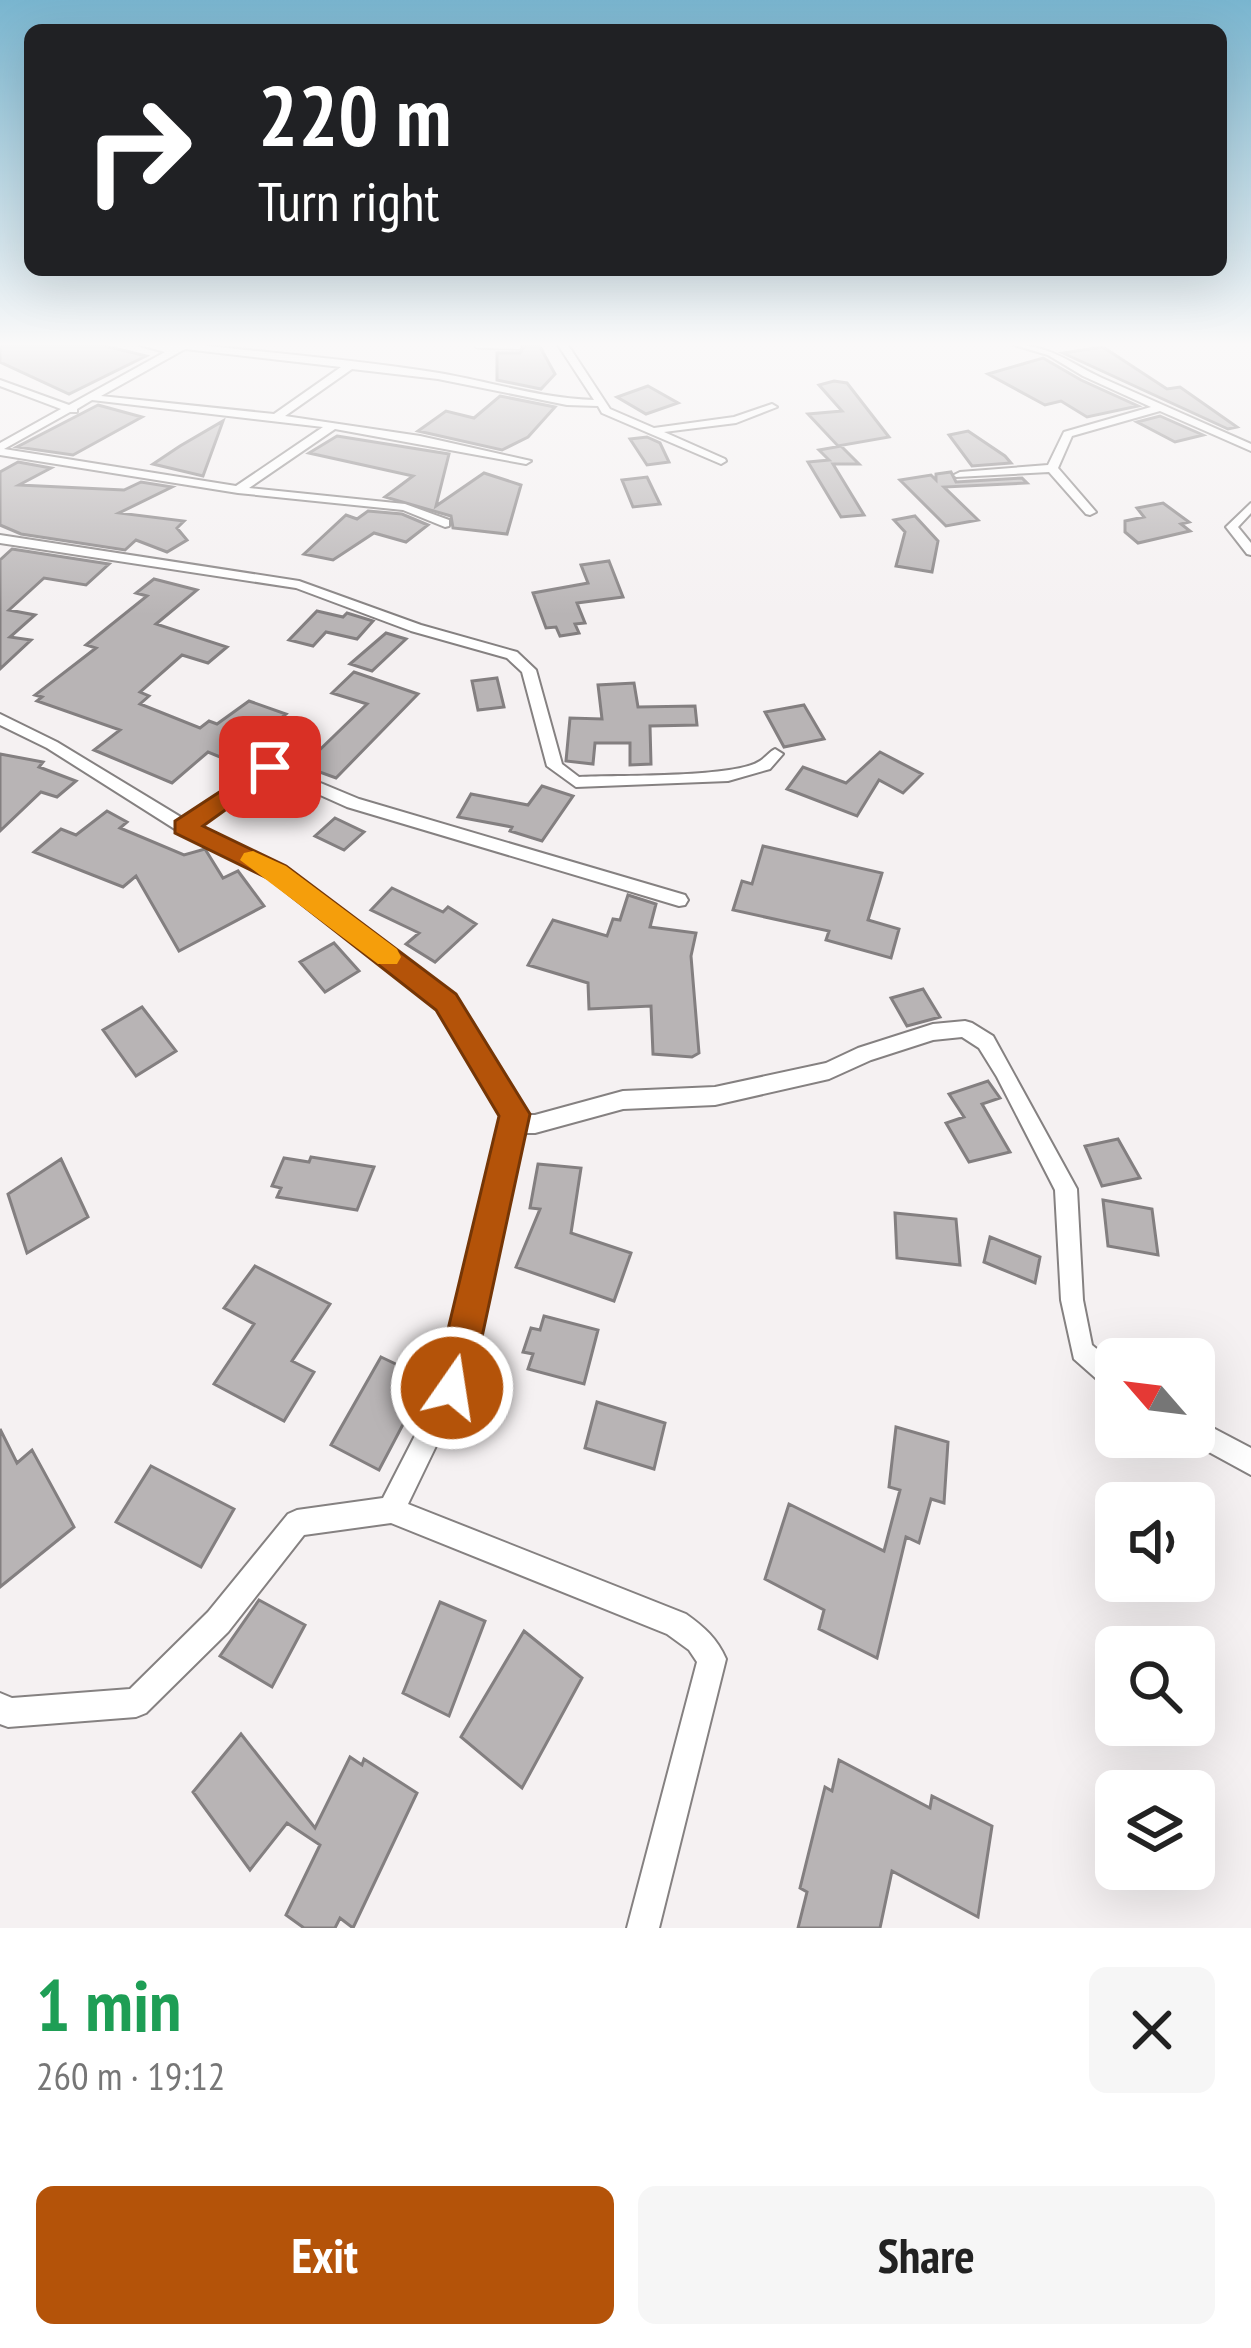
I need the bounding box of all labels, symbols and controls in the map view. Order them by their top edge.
text: 220 m [258,60,451,169]
icon: right [60,72,216,228]
text: Turn right [258,166,439,236]
pin [219,716,321,818]
icon: arrive [237,734,303,800]
position arrow [389,1325,515,1451]
north arrow [1095,1338,1215,1458]
map controls [1095,1338,1215,1890]
button: sound [1095,1482,1215,1602]
button: search [1095,1626,1215,1746]
button: layers [1095,1770,1215,1890]
text: 1 min [36,1958,181,2051]
button: close [1089,1967,1215,2093]
text: 260 m · 19:12 [36,2050,225,2101]
button: Exit [36,2186,614,2324]
button: Share [638,2186,1215,2324]

